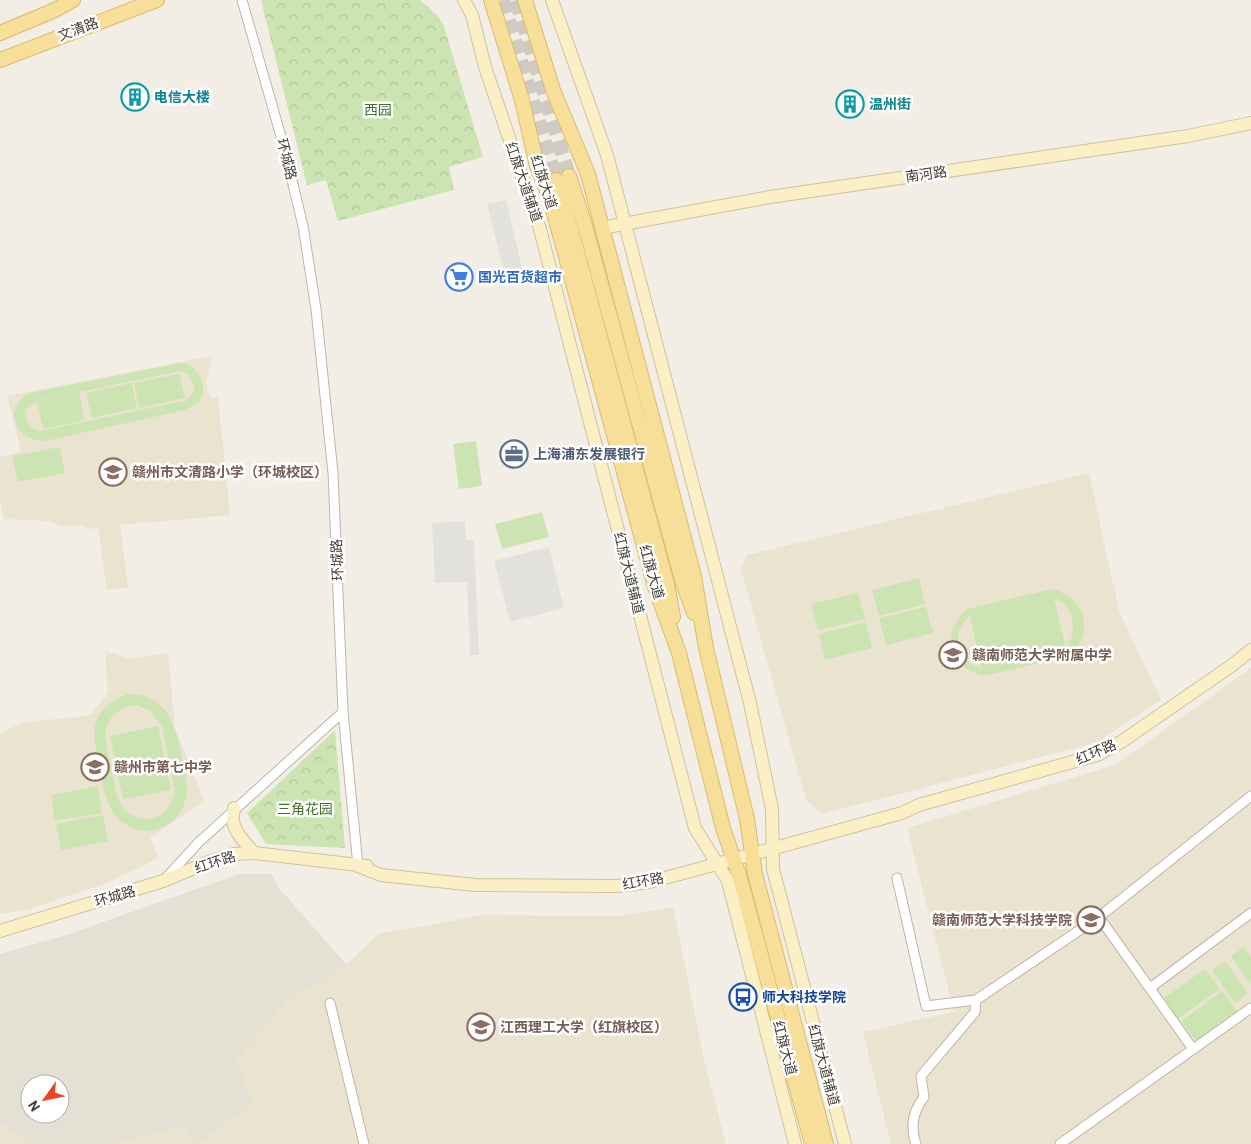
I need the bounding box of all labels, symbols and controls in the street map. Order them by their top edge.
street label: 文清路 [55,13,100,44]
building icon: 电信大楼 [120,82,150,112]
place label: 电信大楼 [154,88,210,105]
building icon: 温州街 [835,89,865,119]
place label: 温州街 [869,95,911,112]
park label: 西园 [364,101,392,118]
street label: 环城路 [274,136,301,181]
street label: 红旗大道辅道 [502,140,546,224]
street label: 红旗大道 [527,153,561,211]
street label: 南河路 [904,162,948,185]
supermarket icon: 国光百货超市 [444,262,474,292]
place label: 国光百货超市 [478,268,562,285]
office icon: 上海浦东发展银行 [499,439,529,469]
place label: 上海浦东发展银行 [533,445,645,462]
school or university icon: 赣州市文清路小学（环城校区） [98,457,128,487]
place label: 赣州市文清路小学（环城校区） [132,463,328,480]
street label: 红旗大道辅道 [611,530,648,616]
street label: 环城路 [327,539,346,581]
street label: 红旗大道 [637,543,668,601]
school or university icon: 赣南师范大学附属中学 [938,640,968,670]
place label: 赣南师范大学附属中学 [972,646,1112,663]
street label: 红环路 [1073,736,1118,768]
school or university icon: 赣州市第七中学 [80,752,110,782]
place label: 赣州市第七中学 [114,758,212,775]
park label: 三角花园 [277,800,333,817]
street label: 红环路 [192,847,237,876]
street label: 红环路 [621,868,665,893]
street label: 环城路 [92,882,137,909]
school or university icon: 赣南师范大学科技学院 [1076,905,1106,935]
place label: 赣南师范大学科技学院 [932,911,1072,928]
bus stop icon: 师大科技学院 [728,982,758,1012]
place label: 师大科技学院 [762,988,846,1005]
school or university icon: 江西理工大学（红旗校区） [466,1012,496,1042]
place label: 江西理工大学（红旗校区） [500,1018,668,1035]
street label: 红旗大道 [770,1019,801,1077]
street label: 红旗大道辅道 [805,1022,844,1108]
north arrow [20,1074,70,1124]
text: N [24,1098,43,1115]

